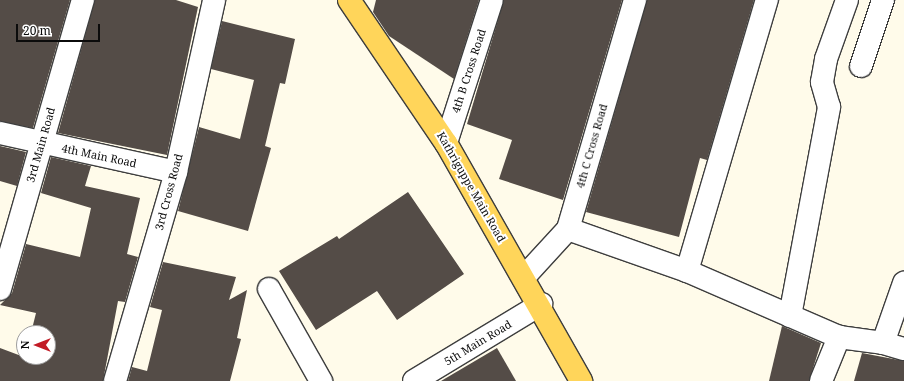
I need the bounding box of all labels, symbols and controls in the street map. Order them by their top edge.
scale bar [18,16,102,42]
text: 20 m [23,22,51,39]
street label: 4th B Cross Road [449,27,489,115]
street label: 4th C Cross Road [574,102,610,190]
street label: 3rd Main Road [24,106,58,184]
street label: Kathriguppe Main Road [434,130,508,244]
street label: 4th Main Road [60,142,138,170]
street label: 3rd Cross Road [152,152,186,232]
street label: 5th Main Road [442,318,514,368]
north arrow [16,325,56,365]
text: N [17,341,32,349]

